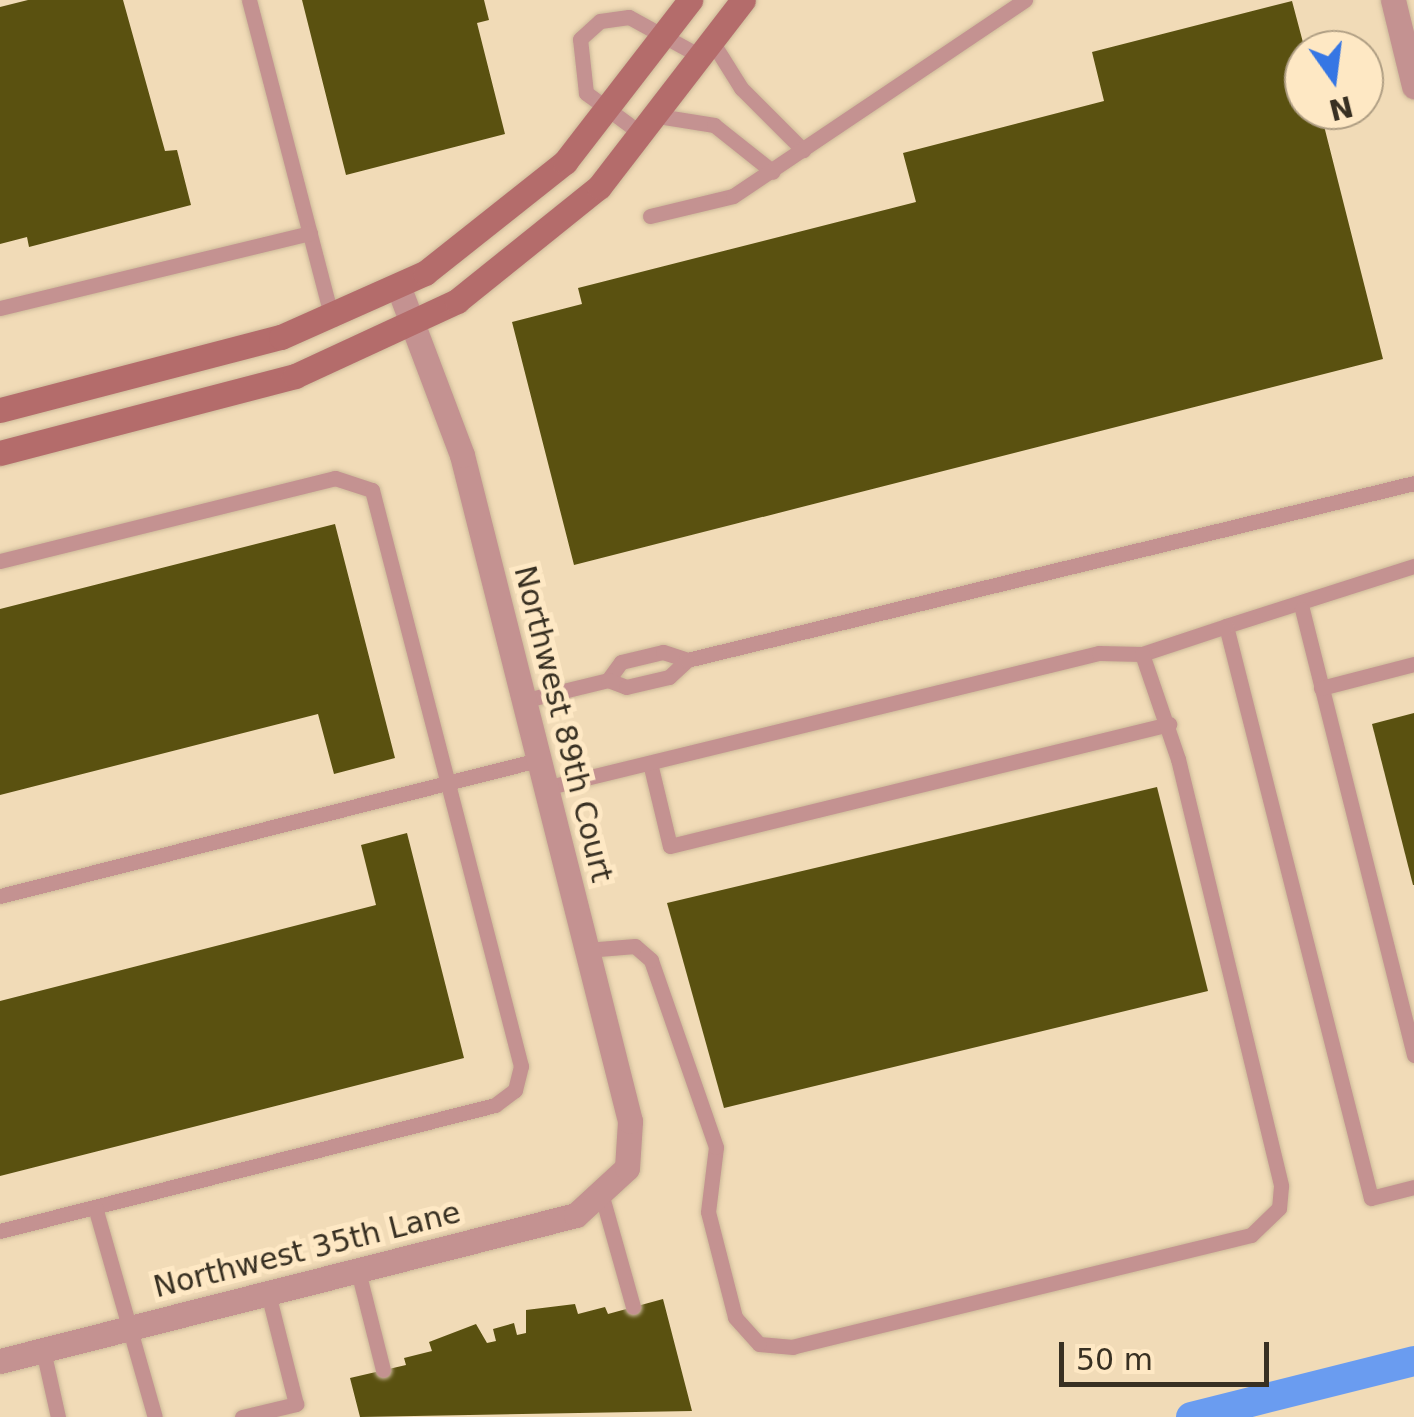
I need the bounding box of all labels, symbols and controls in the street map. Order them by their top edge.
north arrow [1284,30,1384,130]
text: N [1326,89,1356,126]
street label: Northwest 89th Court [506,562,620,886]
street label: Northwest 35th Lane [150,1194,464,1306]
scale bar [1064,1322,1274,1384]
text: 50 m [1076,1342,1153,1377]

